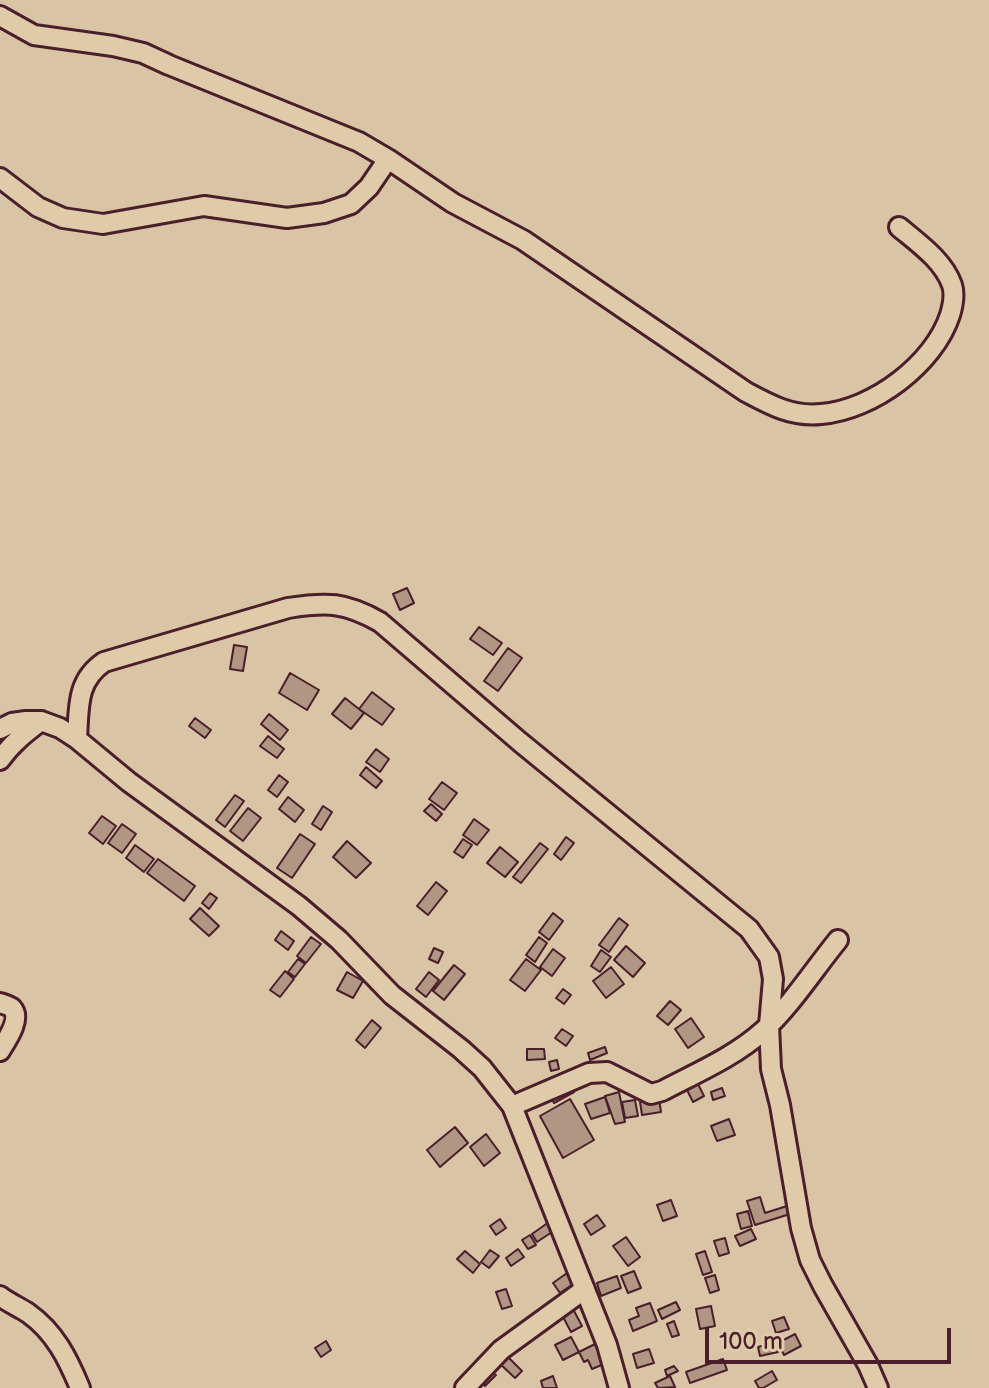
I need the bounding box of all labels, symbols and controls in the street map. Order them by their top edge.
scale bar [709,1312,955,1362]
text: 100 m [719,1327,783,1356]

